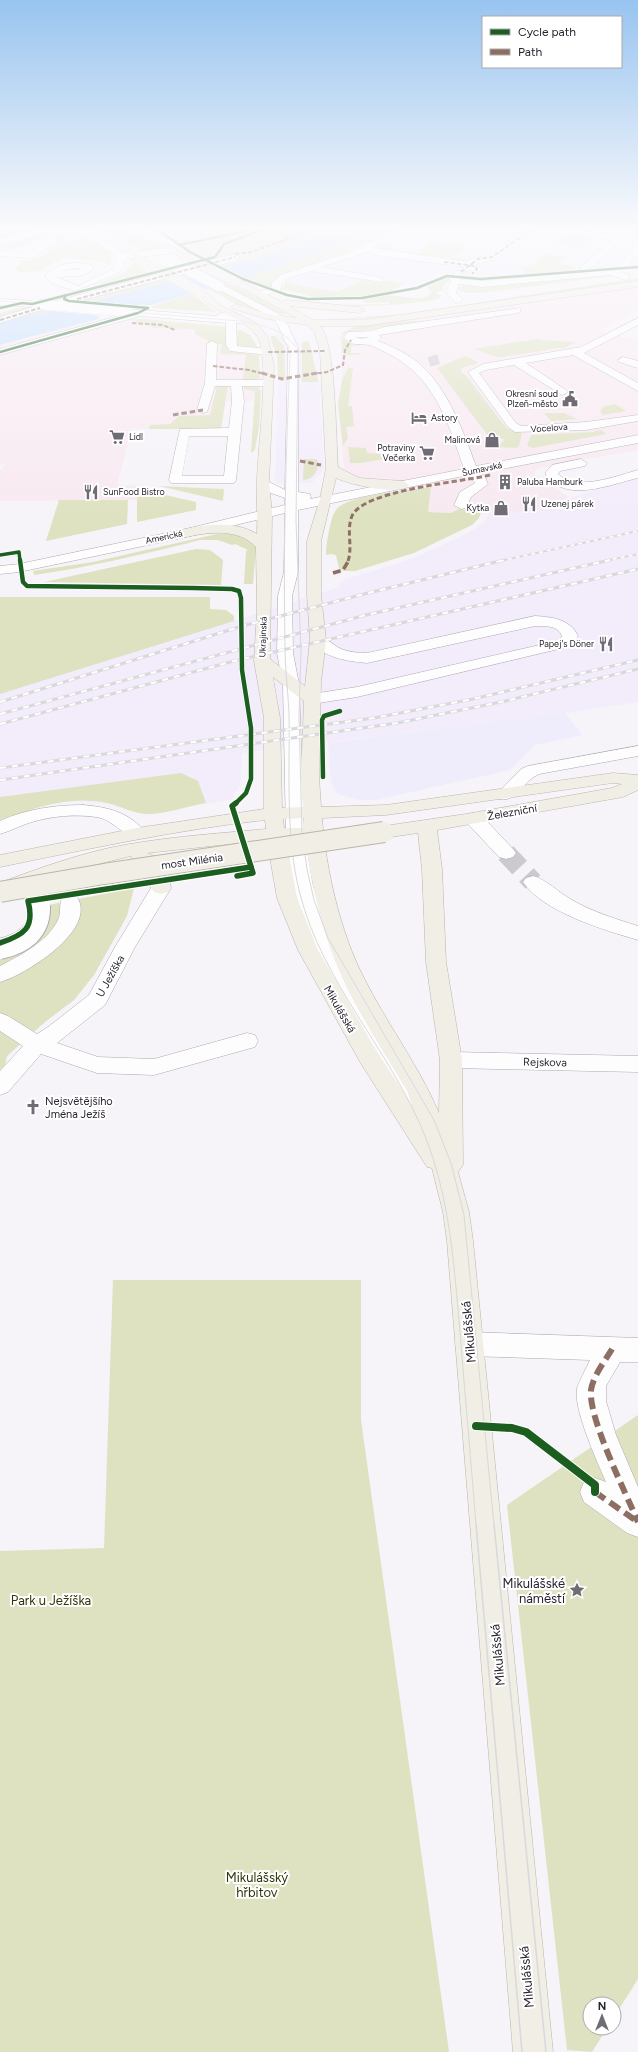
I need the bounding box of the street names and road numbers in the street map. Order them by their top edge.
street label: Vocelova [530,421,568,434]
street label: Šumavská [461,459,503,478]
street label: Americká [144,527,184,546]
street label: Ukrajinská [256,616,269,658]
street label: Železniční [486,801,538,823]
street label: most Milénia [160,851,224,872]
street label: U Ježíška [94,953,127,1000]
street label: Mikulášská [321,983,358,1035]
street label: Rejskova [523,1056,567,1069]
street label: Mikulášská [458,1300,479,1363]
street label: Mikulášská [487,1623,508,1686]
street label: Mikulášská [516,1945,537,2008]

